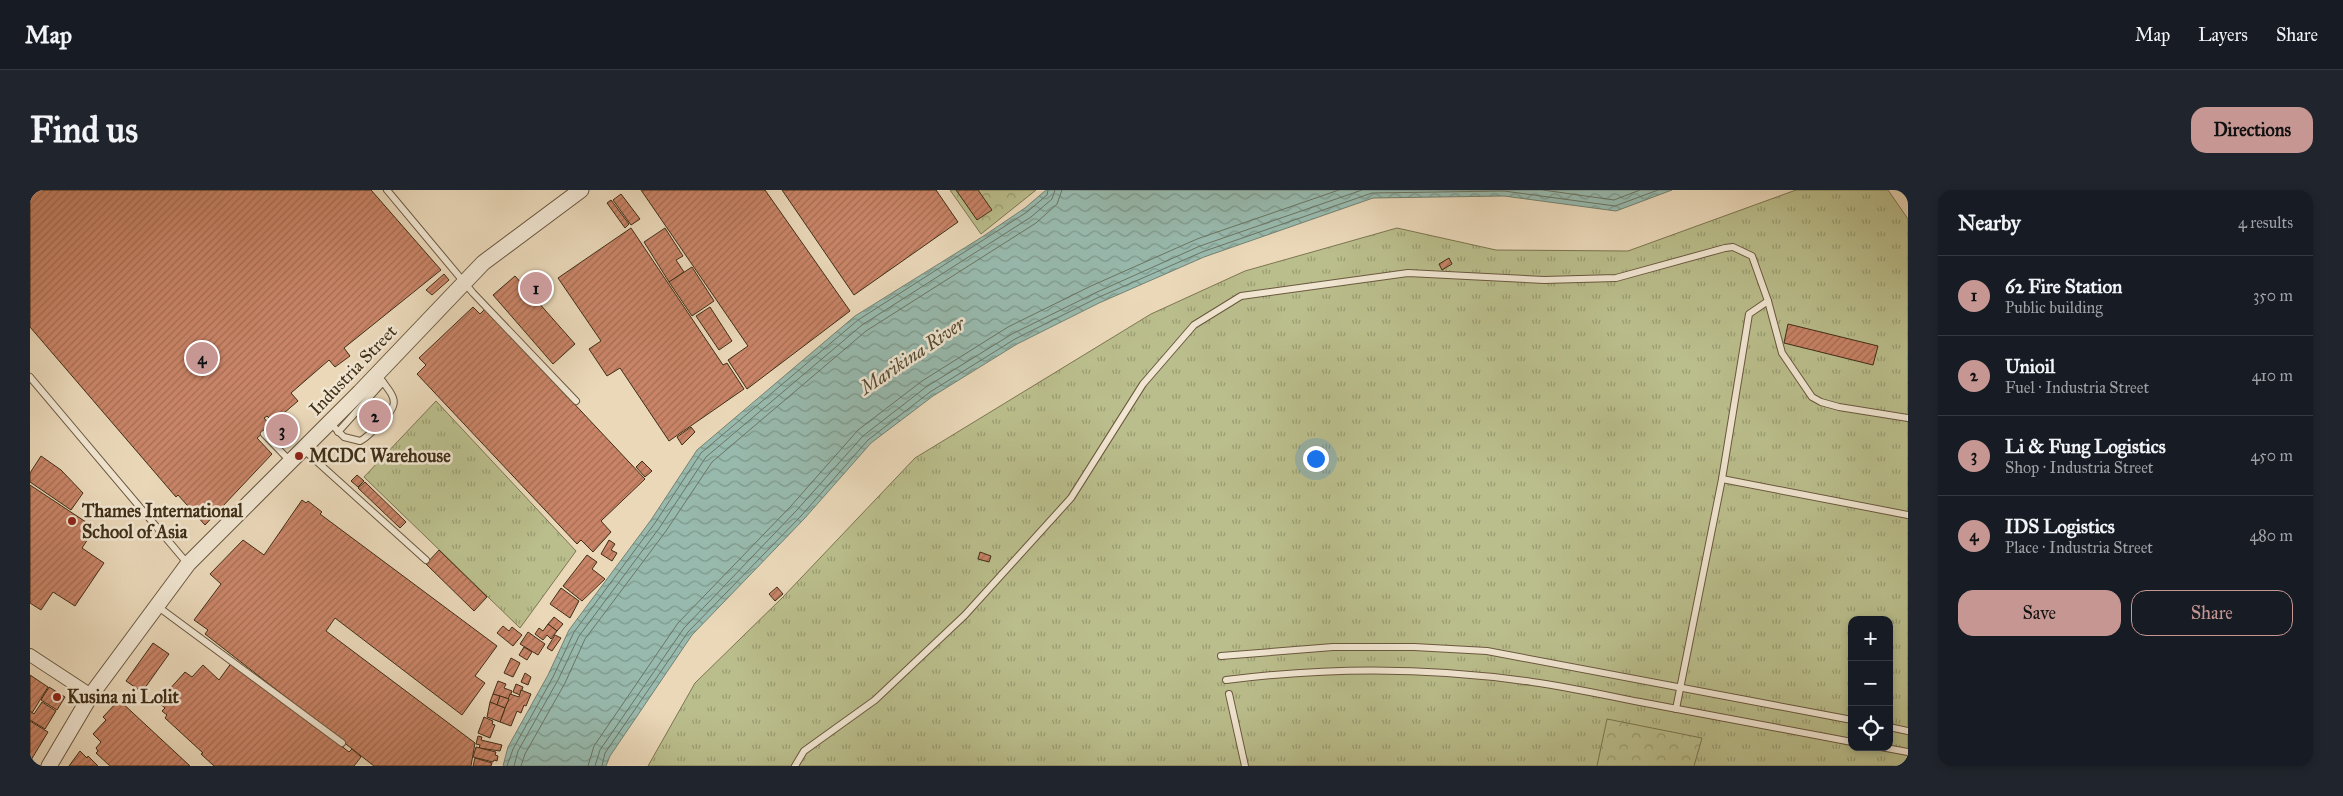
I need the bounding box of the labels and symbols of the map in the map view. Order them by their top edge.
pin: 1 [520,269,552,307]
water label: Marikina River [854,311,970,400]
street label: Industria Street [304,320,402,420]
pin: 4 [186,339,218,377]
pin: 2 [359,397,391,435]
pin: 3 [266,411,298,449]
place label: MCDC Warehouse [309,445,451,467]
your location [1303,446,1329,472]
marker: MCDC Warehouse [293,450,305,462]
place label: Thames International School of Asia [81,500,244,543]
marker: Thames International School of Asia [66,515,78,527]
place label: Kusina ni Lolit [67,686,180,708]
marker: Kusina ni Lolit [51,691,63,703]

